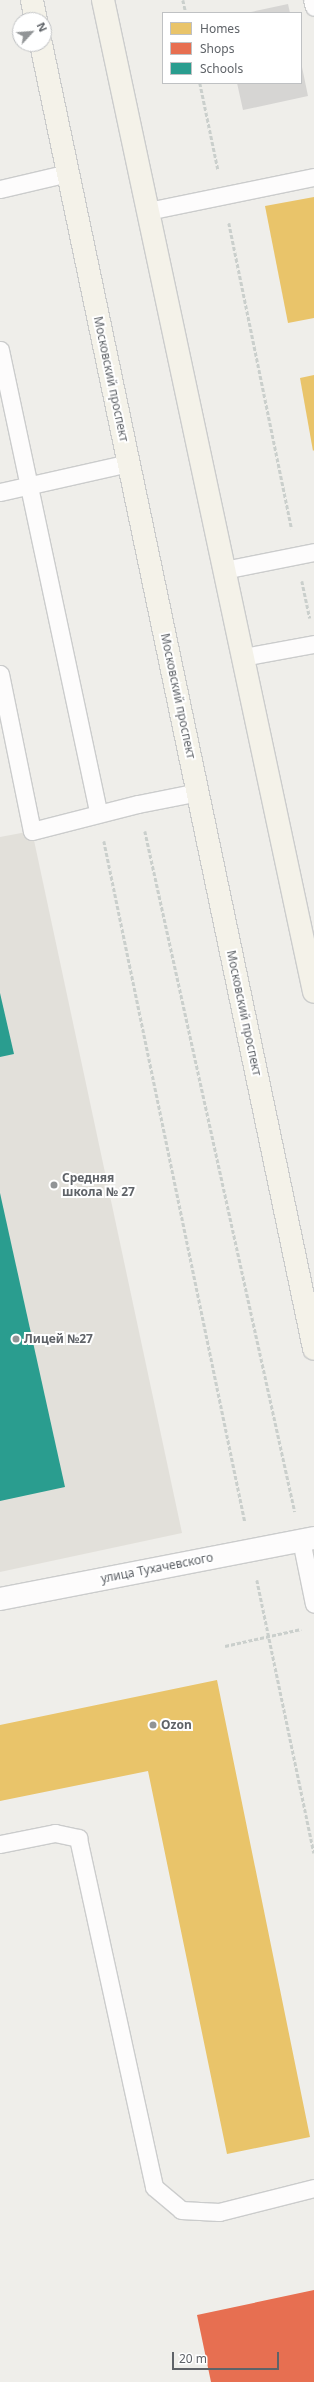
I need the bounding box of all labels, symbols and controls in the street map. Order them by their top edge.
north arrow [12,12,52,52]
legend [162,12,302,84]
text: N [34,20,51,34]
text: Homes [200,20,240,37]
text: Shops [200,40,234,57]
text: Schools [200,60,243,77]
street label: Московский проспект [91,315,131,443]
street label: Московский проспект [158,632,198,760]
street label: Московский проспект [224,949,264,1077]
place label: Средняя школа № 27 [62,1171,135,1199]
marker: Средняя школа № 27 [49,1180,59,1190]
place label: Лицей №27 [24,1332,93,1346]
marker: Лицей №27 [11,1334,21,1344]
street label: улица Тухачевского [100,1550,214,1586]
place label: Ozon [161,1718,192,1732]
marker: Ozon [148,1720,158,1730]
scale bar [174,2344,281,2370]
text: 20 m [179,2350,207,2367]

